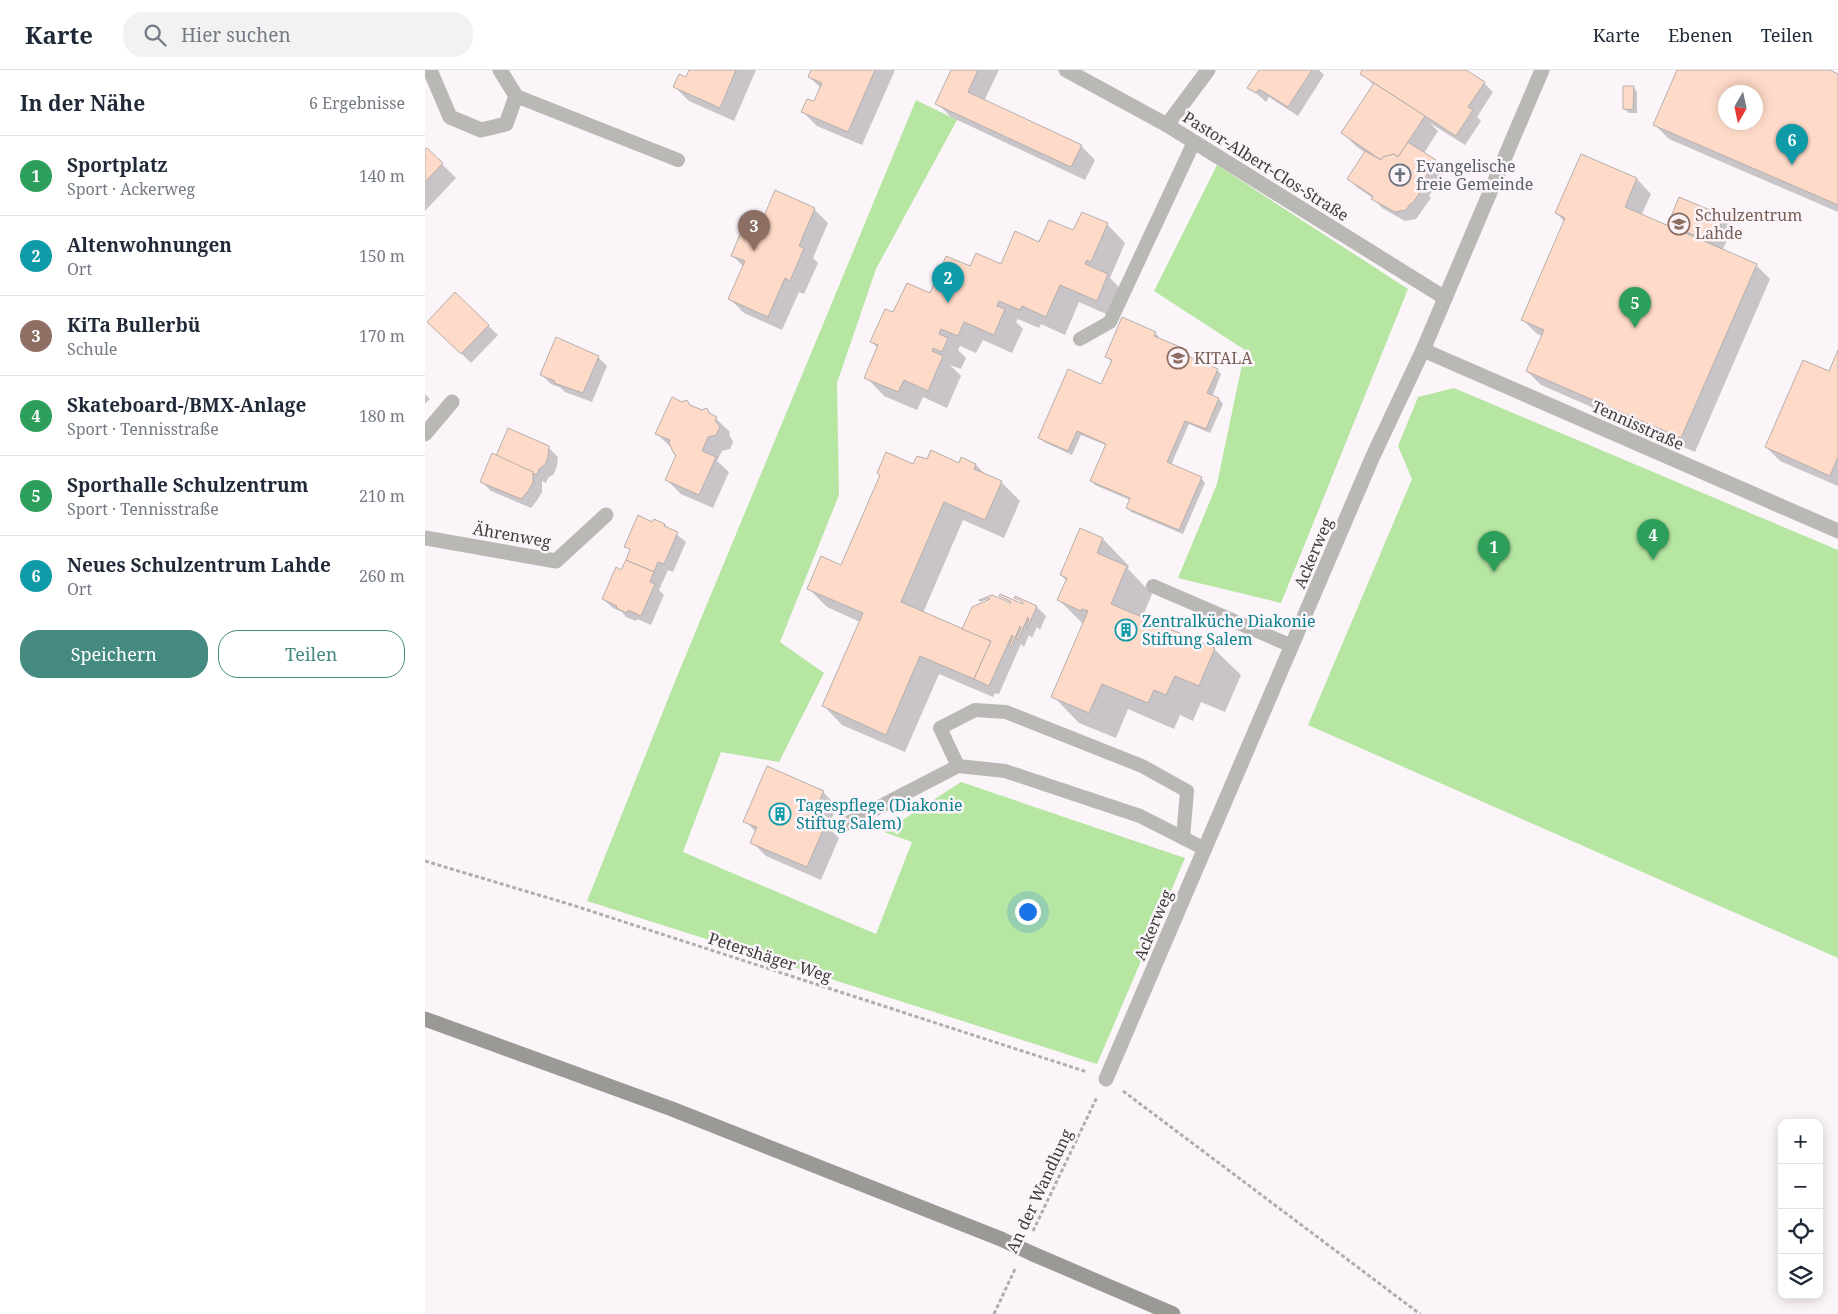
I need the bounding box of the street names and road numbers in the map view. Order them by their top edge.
street label: Pastor-Albert-Clos-Straße [1179,106,1353,226]
street label: Tennisstraße [1589,395,1687,455]
street label: Ackerweg [1288,514,1338,592]
street label: Ährenweg [471,517,553,553]
street label: Ackerweg [1128,886,1178,964]
street label: Petershäger Weg [706,927,835,987]
street label: An der Wandlung [1001,1125,1078,1257]

